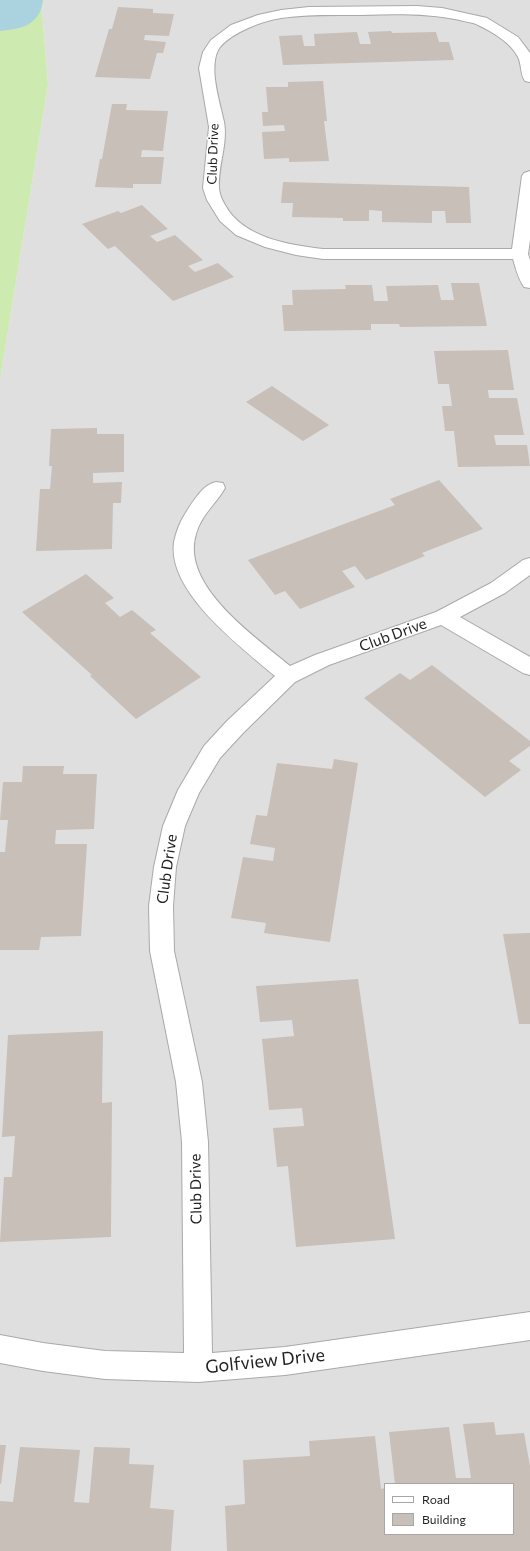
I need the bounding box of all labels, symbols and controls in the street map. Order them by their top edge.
street label: Club Drive [204,123,222,185]
street label: Club Drive [357,614,429,656]
street label: Club Drive [153,833,181,905]
street label: Club Drive [186,1154,206,1224]
street label: Golfview Drive [204,1344,326,1378]
legend [384,1483,514,1535]
text: Road [422,1492,450,1506]
text: Building [422,1512,466,1526]

